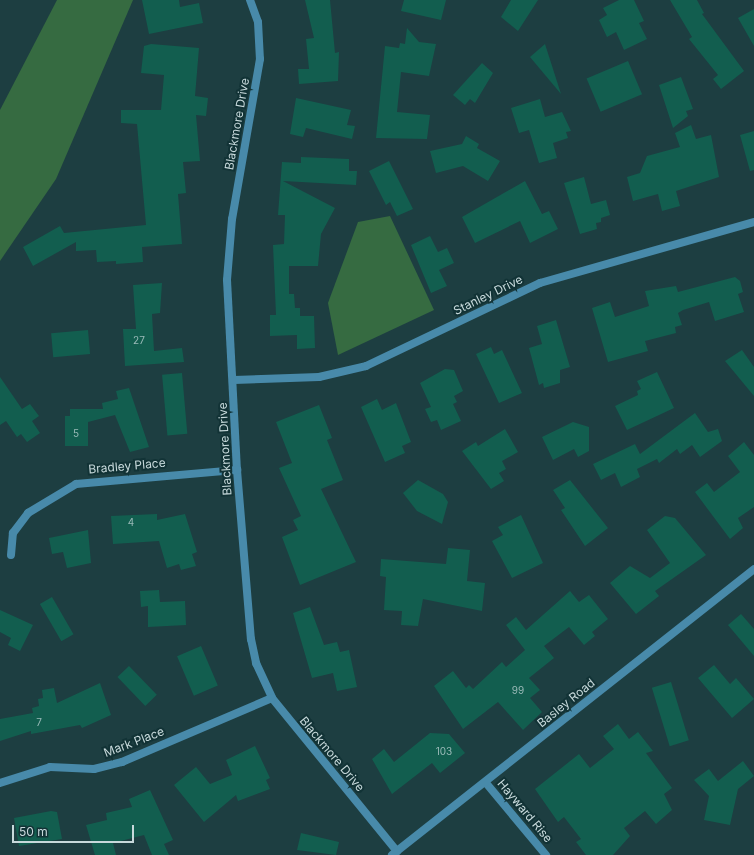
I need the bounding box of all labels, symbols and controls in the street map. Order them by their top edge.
street label: Blackmore Drive [222,77,252,171]
street label: Stanley Drive [451,272,525,318]
house number: 27 [133,335,145,347]
street label: Blackmore Drive [215,402,235,496]
house number: 5 [73,428,79,440]
street label: Bradley Place [88,455,166,477]
house number: 4 [128,517,134,529]
street label: Basley Road [534,675,598,731]
house number: 99 [512,685,524,697]
street label: Blackmore Drive [297,714,367,794]
house number: 7 [36,717,42,729]
street label: Mark Place [102,724,166,760]
house number: 103 [436,746,452,758]
street label: Hayward Rise [494,777,556,845]
scale bar [14,817,136,843]
text: 50 m [19,824,48,839]

